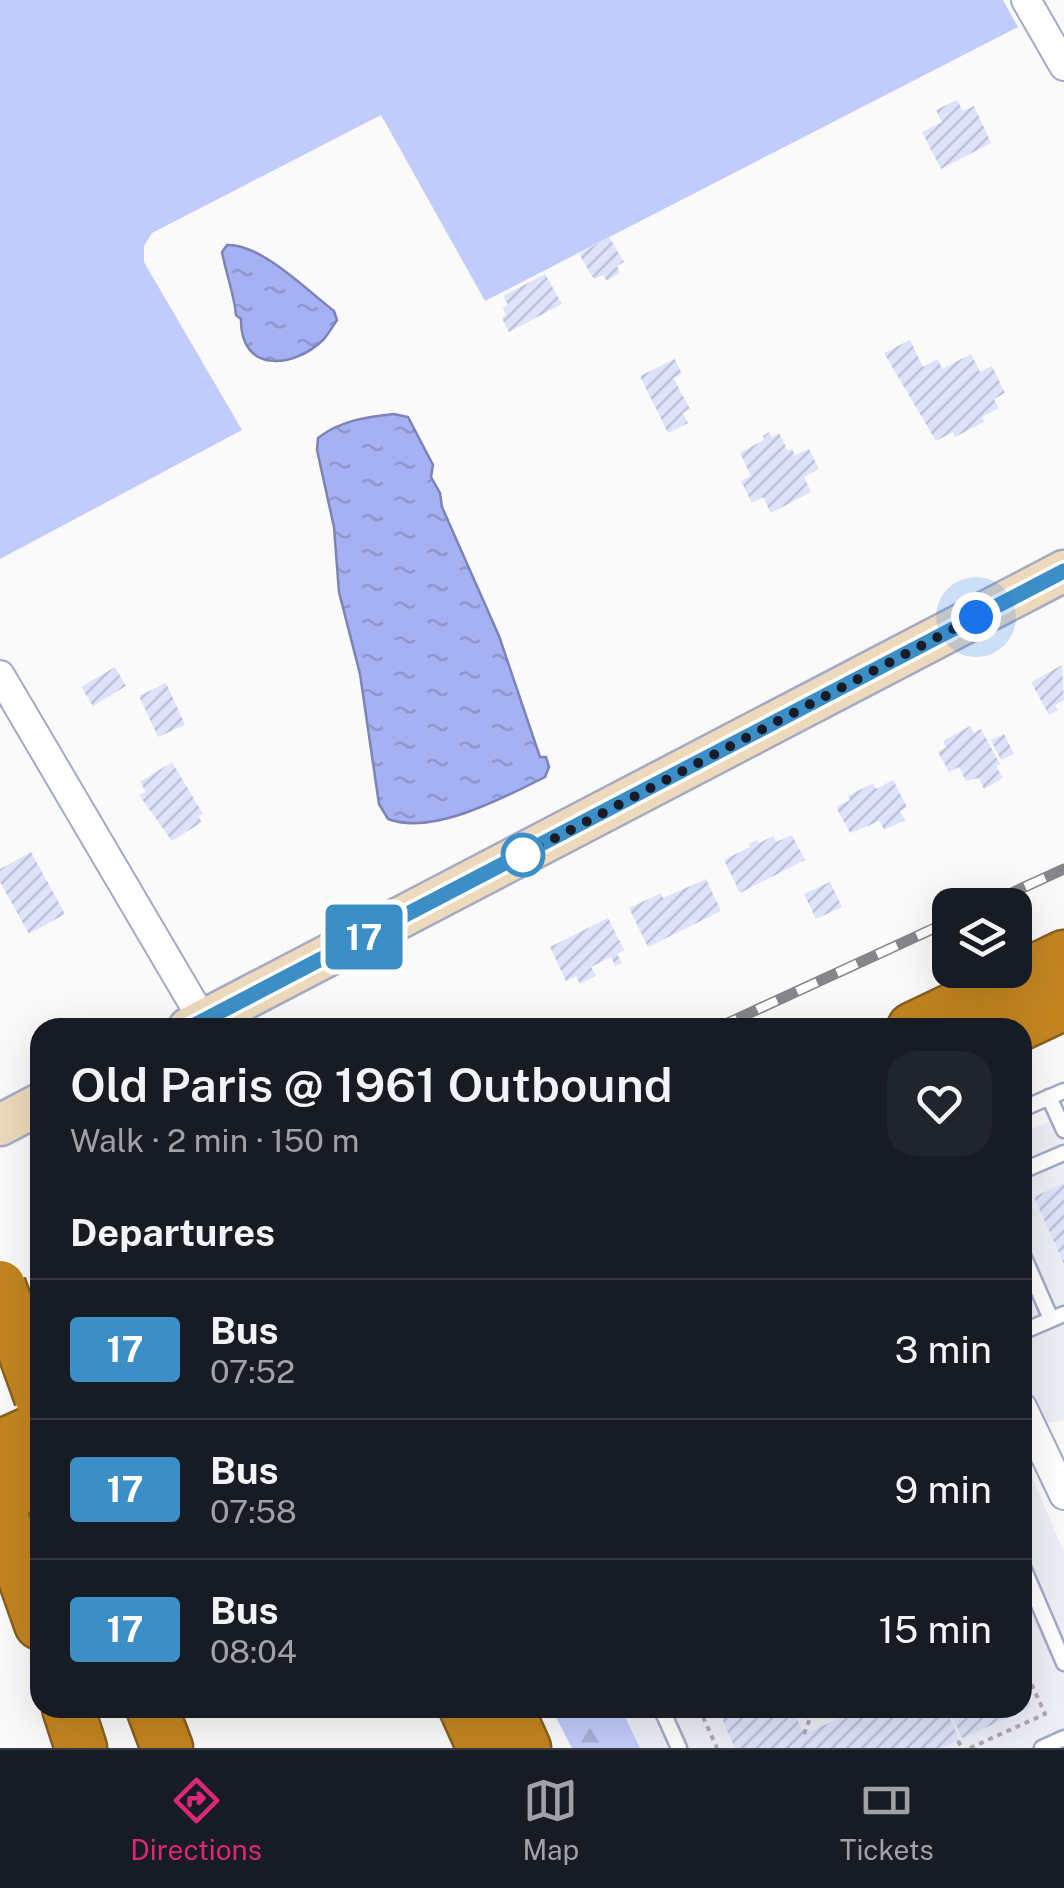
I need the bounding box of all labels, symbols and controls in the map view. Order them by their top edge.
your location [951,592,1001,642]
unlabelled marker [502,834,544,876]
map controls [932,888,1032,988]
button: layers [932,888,1032,988]
line badge: 17 [319,904,409,970]
text: 17 [346,917,382,958]
button: heart [887,1051,992,1156]
text: Old Paris @ 1961 Outbound [70,1056,673,1113]
text: Walk · 2 min · 150 m [70,1122,359,1159]
text: Departures [70,1210,275,1255]
text: Bus [210,1308,279,1353]
text: 3 min [894,1327,992,1372]
text: 17 [107,1329,143,1370]
text: 07:52 [210,1353,295,1390]
text: Bus [210,1448,279,1493]
text: 9 min [895,1467,992,1512]
text: 17 [107,1469,143,1510]
text: 07:58 [210,1493,297,1530]
text: Bus [210,1588,279,1633]
text: 15 min [879,1607,992,1652]
text: 17 [107,1609,143,1650]
text: 08:04 [210,1633,297,1670]
tab: Directions [130,1773,262,1866]
tab: Map [522,1773,579,1866]
tab: Tickets [840,1773,934,1866]

